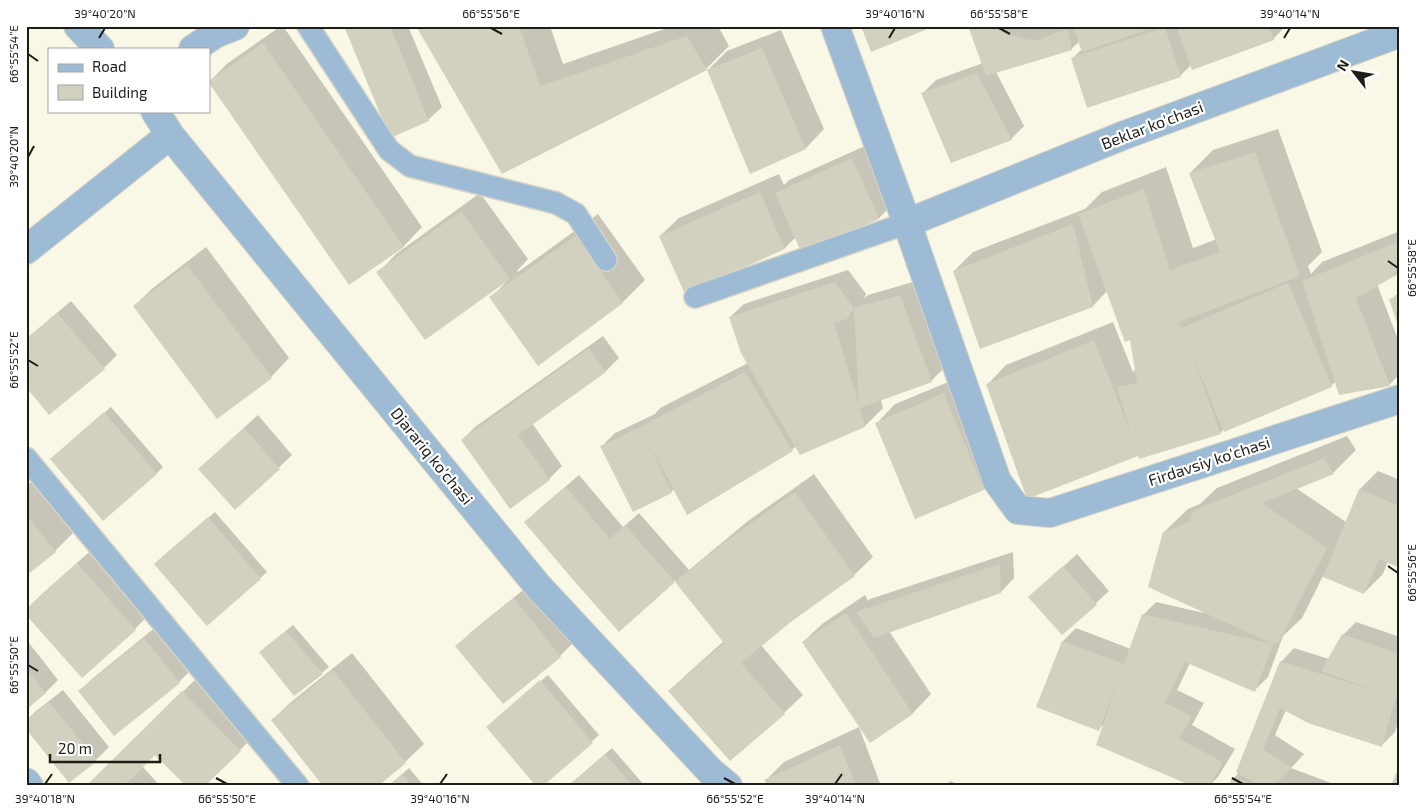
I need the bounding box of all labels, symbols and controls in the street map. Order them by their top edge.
text: 39°40'20"N [74,6,136,20]
text: 66°55'56"E [462,6,520,20]
text: 39°40'16"N [865,6,925,20]
text: 66°55'58"E [970,6,1028,20]
text: 39°40'14"N [1260,6,1320,20]
text: 66°55'54"E [6,25,20,83]
legend [48,48,210,112]
north arrow [1328,48,1378,98]
text: N [1333,56,1352,74]
text: Road [92,57,127,75]
text: Building [92,83,148,101]
street label: Beklar ko'chasi [1098,96,1205,153]
text: 39°40'20"N [6,126,20,188]
text: 66°55'58"E [1404,239,1418,297]
text: 66°55'52"E [6,331,20,389]
street label: Djarariq ko'chasi [387,403,477,509]
street label: Firdavsiy ko'chasi [1146,432,1272,489]
text: 66°55'56"E [1404,544,1418,602]
text: 66°55'50"E [6,636,20,694]
scale bar [50,732,160,764]
text: 20 m [58,739,92,757]
text: 39°40'18"N [15,791,75,805]
text: 66°55'50"E [198,791,256,805]
text: 39°40'16"N [410,791,470,805]
text: 66°55'52"E [706,791,764,805]
text: 39°40'14"N [805,791,865,805]
text: 66°55'54"E [1214,791,1272,805]

